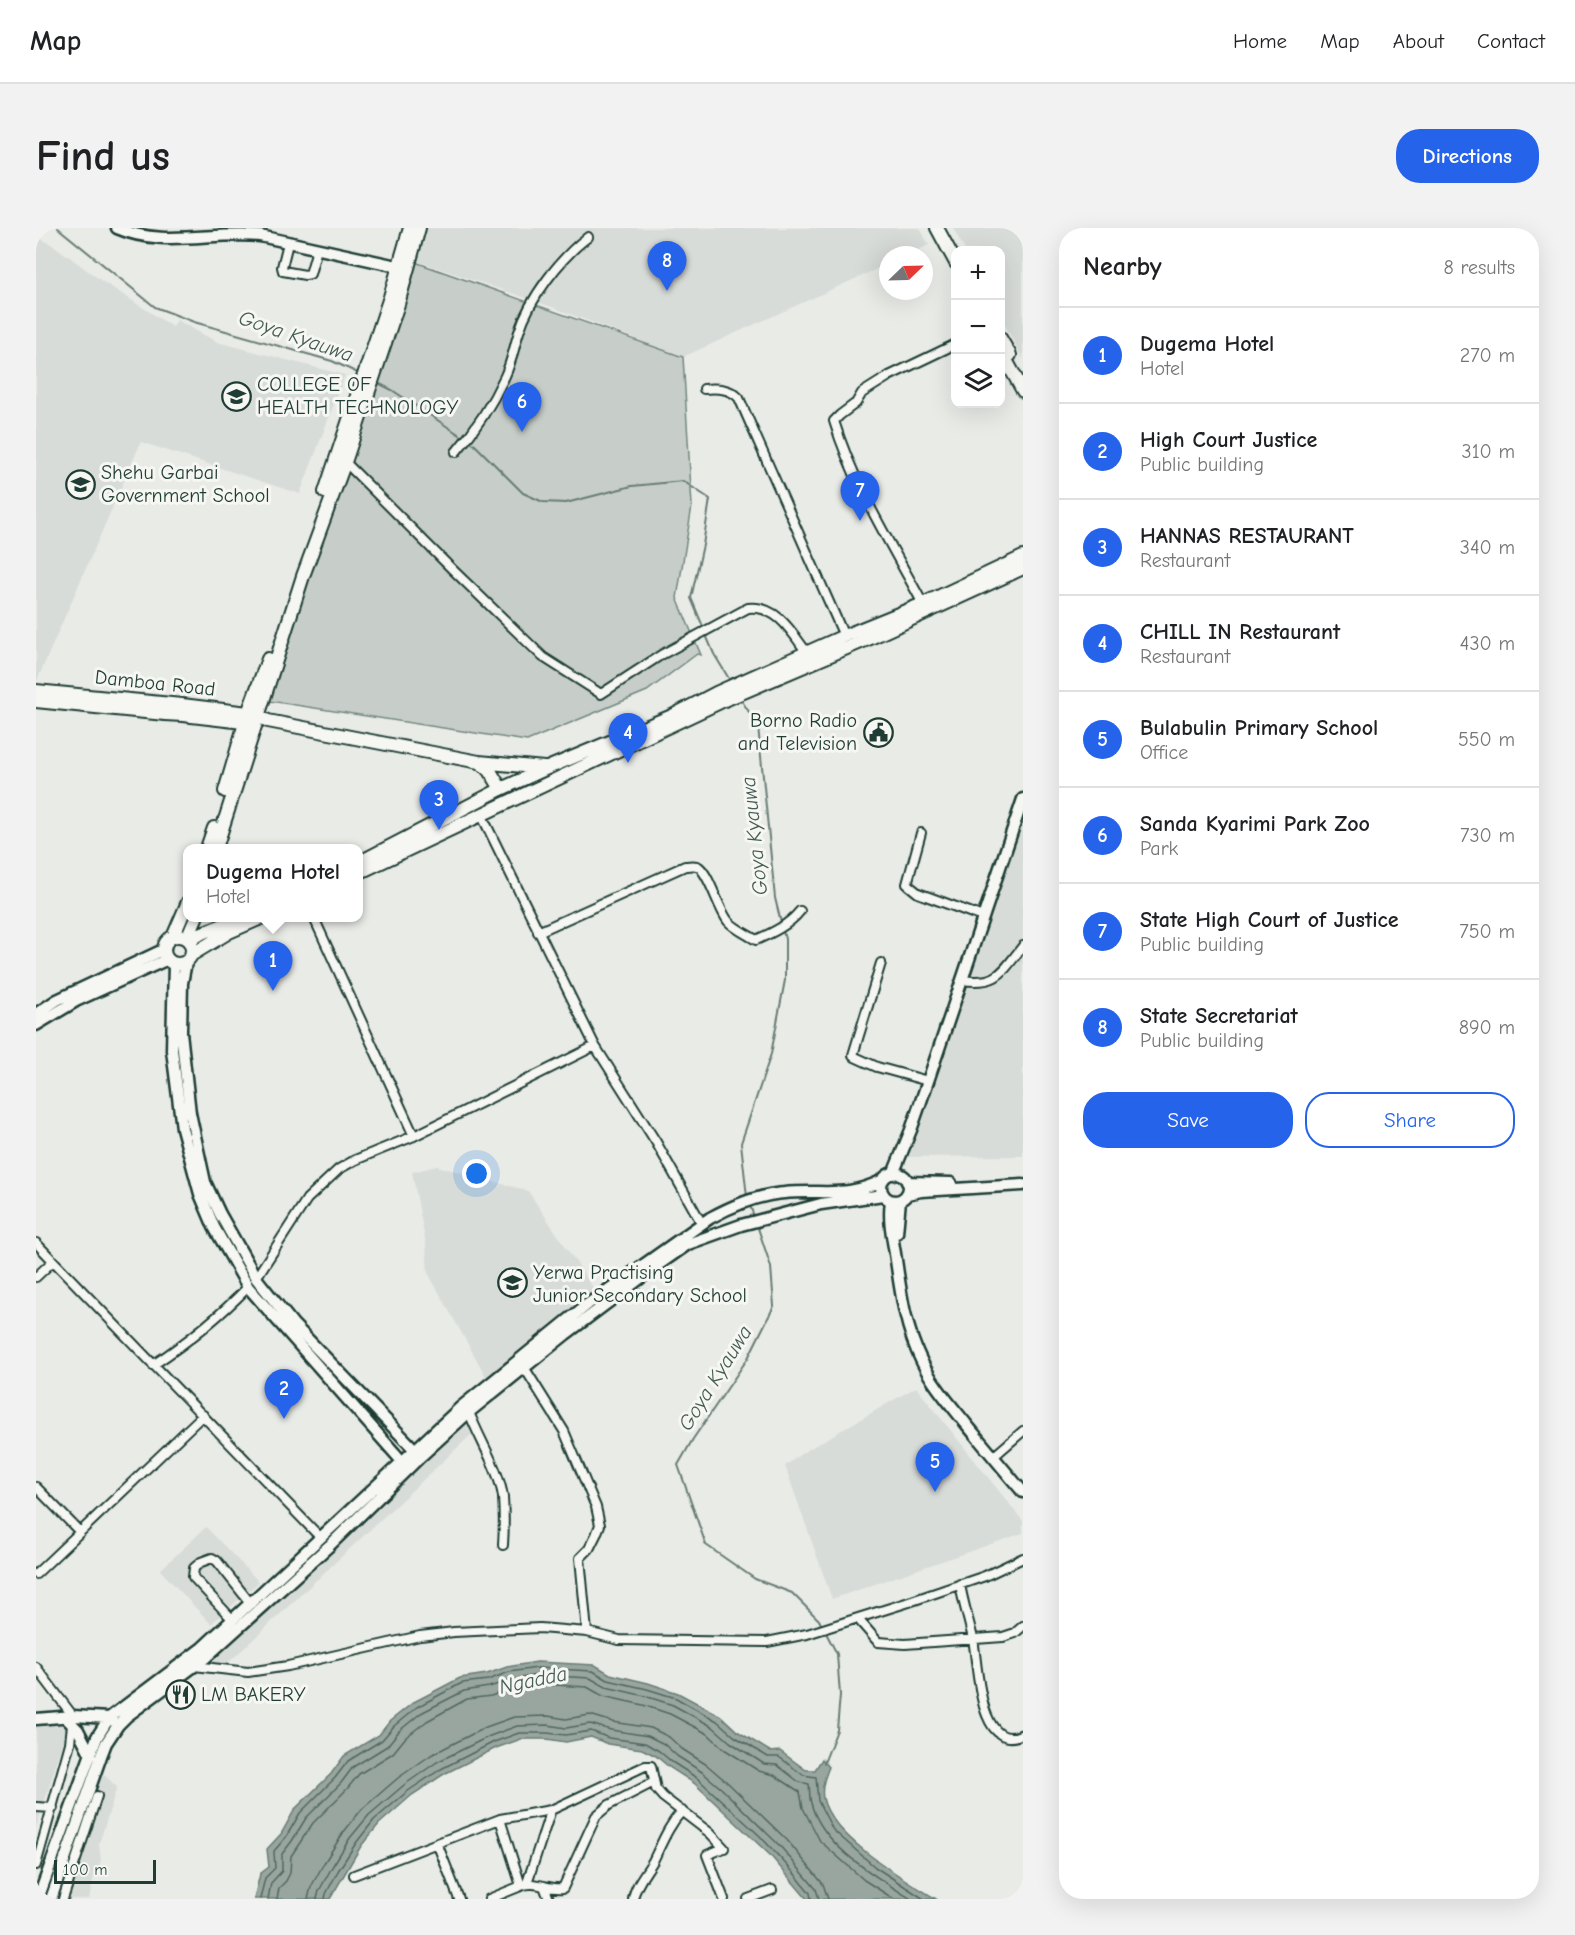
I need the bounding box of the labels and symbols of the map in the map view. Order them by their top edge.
pin: 8 [648,242,686,291]
north arrow [879,246,933,300]
water label: Goya Kyauwa [236,305,357,367]
place label: COLLEGE OF HEALTH TECHNOLOGY [257,373,459,419]
school or university icon: COLLEGE OF HEALTH TECHNOLOGY [220,380,252,412]
pin: 6 [502,382,542,432]
place label: Shehu Garbai Government School [101,461,270,507]
school or university icon: Shehu Garbai Government School [64,468,96,500]
pin: 7 [840,472,880,521]
street label: Damboa Road [94,665,216,701]
place label: Borno Radio and Television [738,709,857,755]
pin: 4 [608,714,648,763]
public building icon: Borno Radio and Television [862,716,894,748]
water label: Goya Kyauwa [736,775,772,897]
pin: 3 [420,780,458,830]
pin: 1 [254,942,292,991]
your location [462,1159,491,1188]
place label: Yerwa Practising Junior Secondary School [533,1261,747,1307]
school or university icon: Yerwa Practising Junior Secondary School [496,1267,528,1299]
water label: Goya Kyauwa [673,1321,757,1435]
pin: 2 [264,1370,304,1419]
pin: 5 [916,1442,954,1492]
water label: Ngadda [497,1661,569,1699]
restaurant icon: LM BAKERY [164,1678,196,1710]
place label: LM BAKERY [201,1683,306,1706]
scale bar [54,1857,156,1884]

